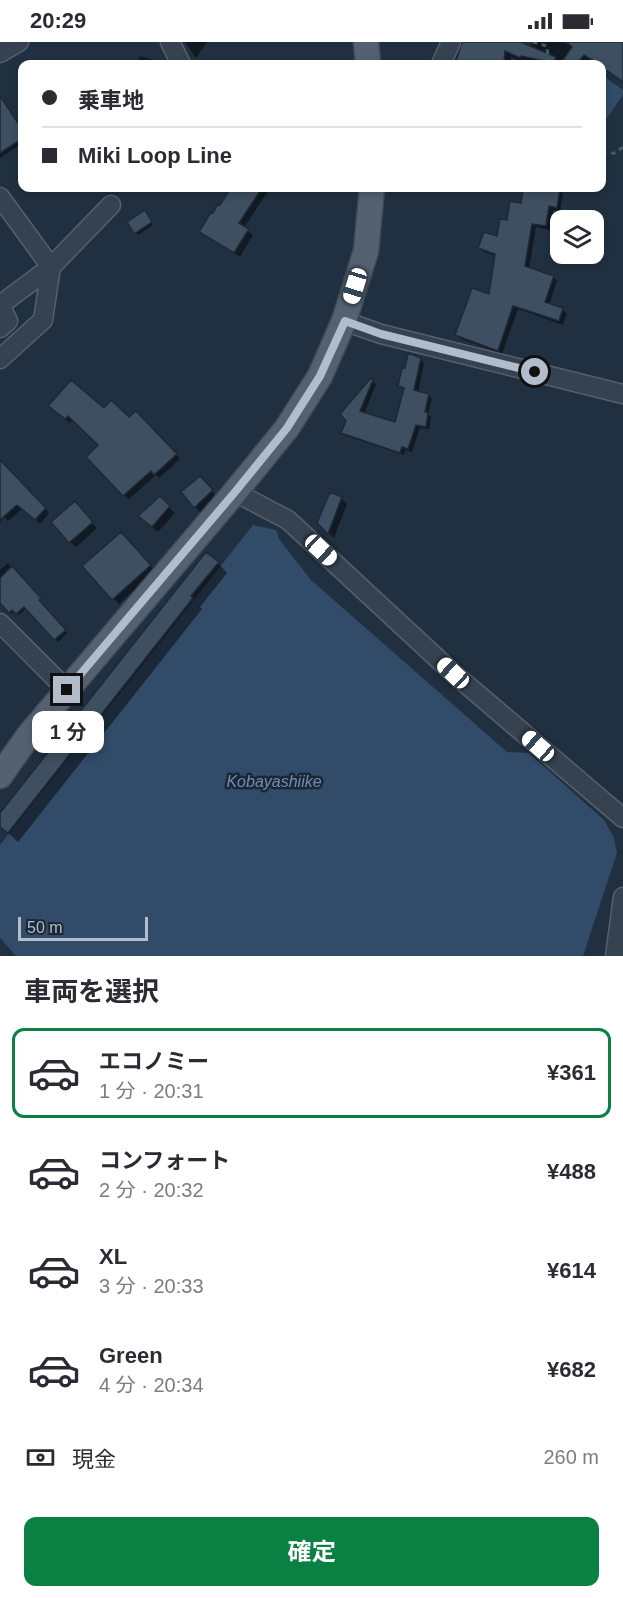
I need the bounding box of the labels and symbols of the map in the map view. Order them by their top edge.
car [341,266,369,306]
route start [521,358,548,385]
car [302,531,340,569]
car [434,654,472,692]
route end [53,676,80,703]
callout: 1 分 [31,711,103,753]
car [519,727,557,765]
water label: Kobayashiike [226,773,322,790]
scale bar [18,914,148,941]

